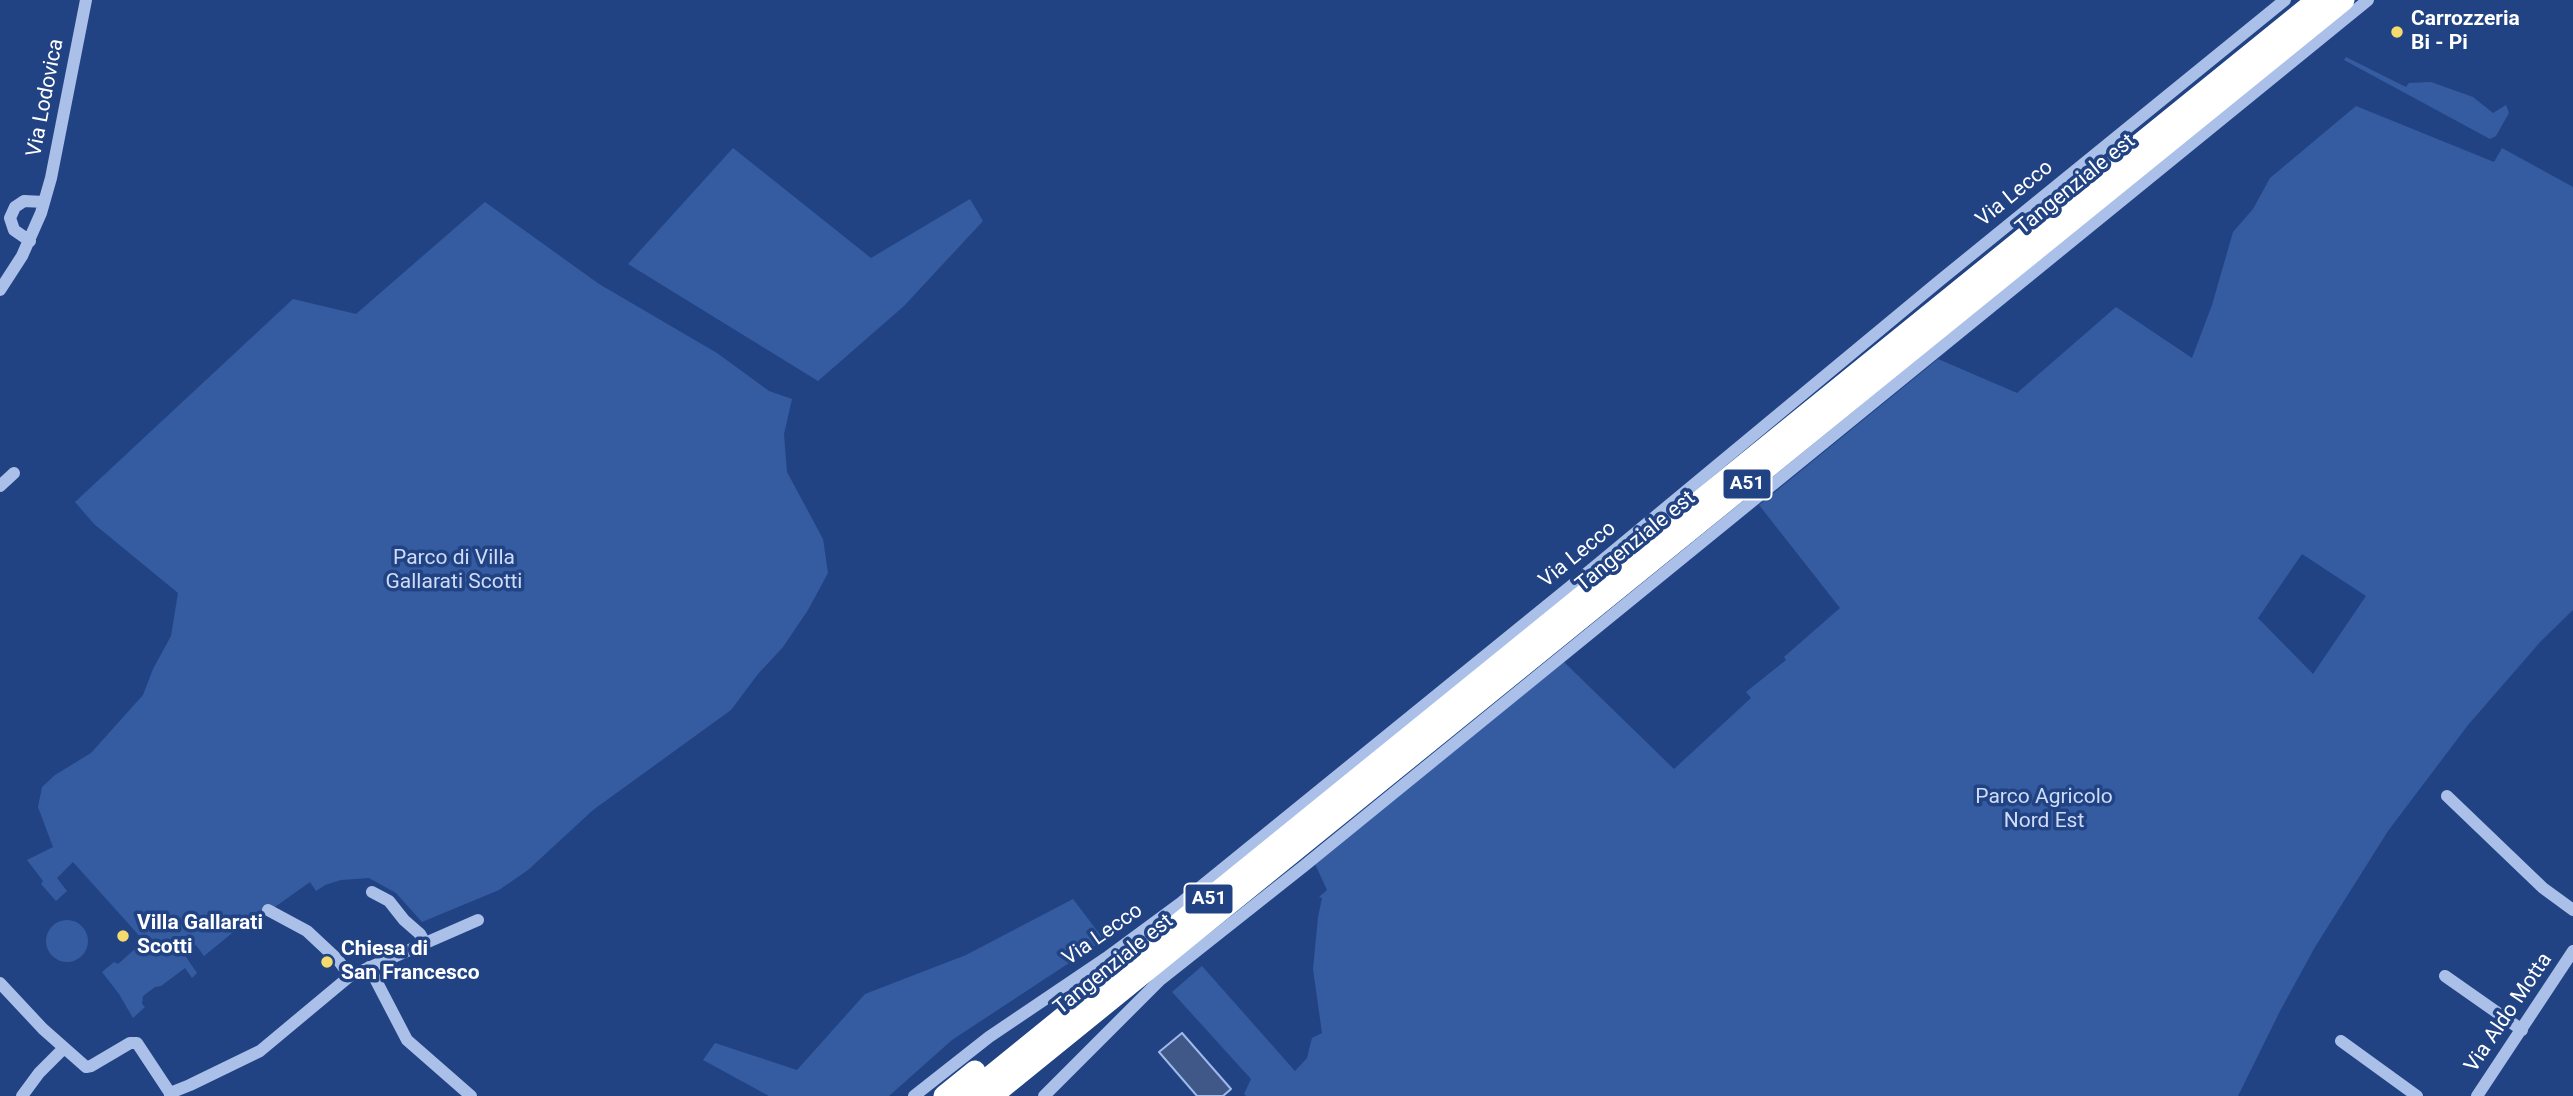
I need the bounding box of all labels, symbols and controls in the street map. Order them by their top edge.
place label: Carrozzeria Bi - Pi [2411,7,2520,57]
marker: Carrozzeria Bi - Pi [2389,24,2405,40]
street label: Via Lodovica [22,37,70,159]
street label: Tangenziale est [2011,129,2141,241]
street label: Via Lecco [1972,155,2058,233]
road number: A51 [1722,468,1772,499]
street label: Tangenziale est [1571,486,1701,598]
street label: Via Lecco [1535,516,1621,594]
park label: Parco di Villa Gallarati Scotti [386,546,522,596]
park label: Parco Agricolo Nord Est [1975,785,2113,835]
road number: A51 [1184,884,1234,914]
street label: Via Lecco [1058,898,1148,972]
street label: Tangenziale est [1049,909,1179,1021]
place label: Villa Gallarati Scotti [137,911,263,961]
marker: Villa Gallarati Scotti [115,928,131,944]
place label: Chiesa di San Francesco [341,937,480,987]
street label: Via Aldo Motta [2460,949,2558,1077]
marker: Chiesa di San Francesco [319,954,335,970]

